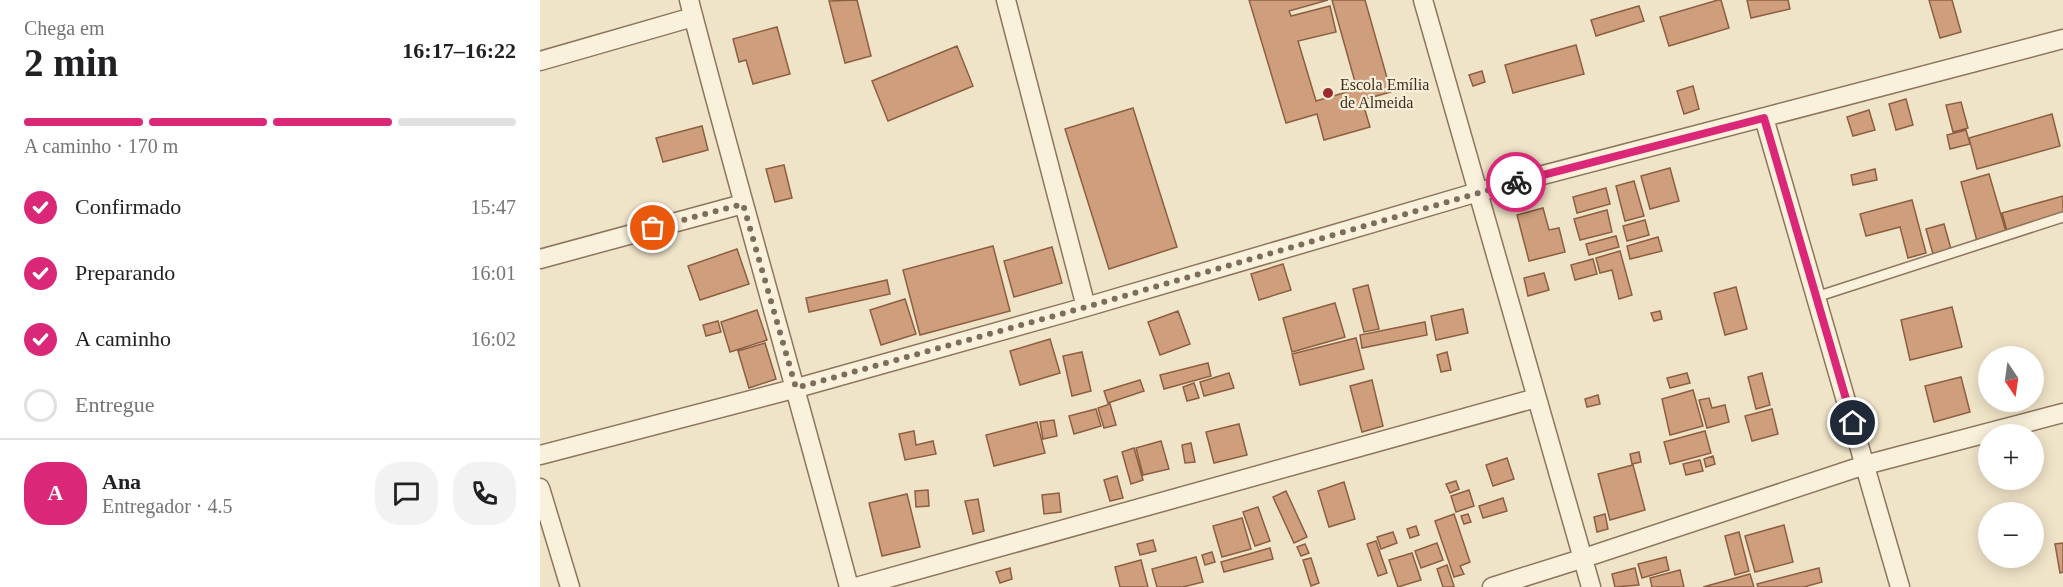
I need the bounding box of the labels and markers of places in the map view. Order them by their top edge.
place label: Escola Emília de Almeida [1340,76,1429,111]
marker: Escola Emília de Almeida [1321,86,1335,100]
pin [627,202,678,253]
pin [1827,397,1878,448]

